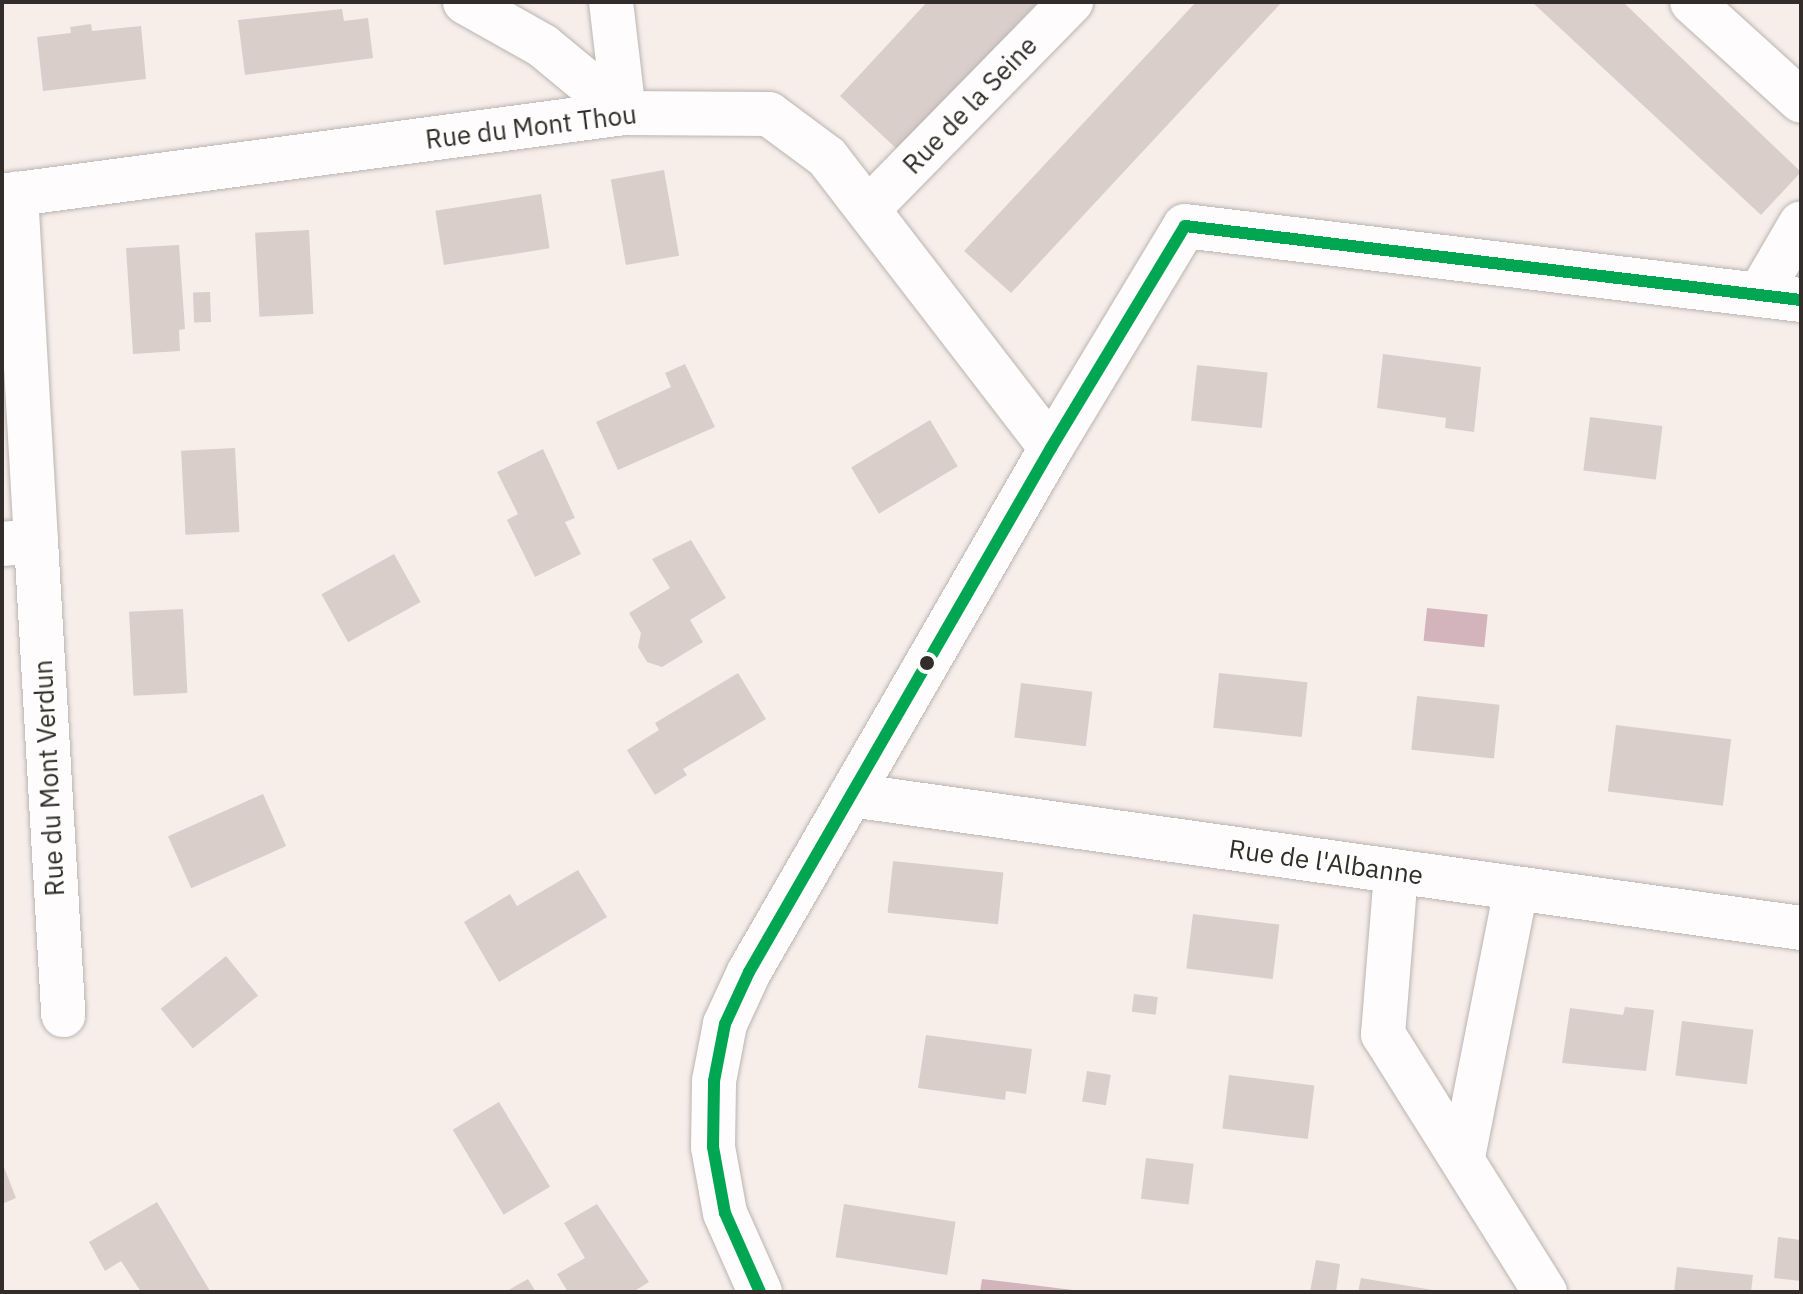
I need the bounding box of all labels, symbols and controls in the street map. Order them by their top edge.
street label: Rue de la Seine [896,30,1044,180]
street label: Rue du Mont Thou [424,99,638,155]
unlabelled marker [919,655,935,671]
street label: Rue du Mont Verdun [27,659,71,897]
street label: Rue de l'Albanne [1227,833,1425,891]

